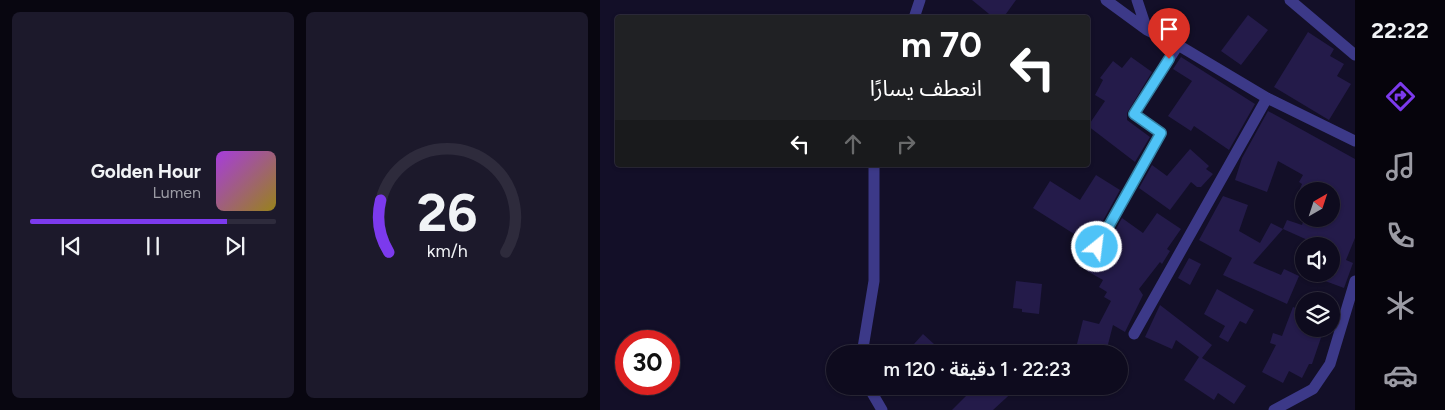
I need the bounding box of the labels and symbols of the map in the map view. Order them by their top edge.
pin [1148,8,1190,59]
north arrow [1295,182,1340,228]
position arrow [1070,220,1122,272]
speed limit sign: 30 [615,330,680,395]

